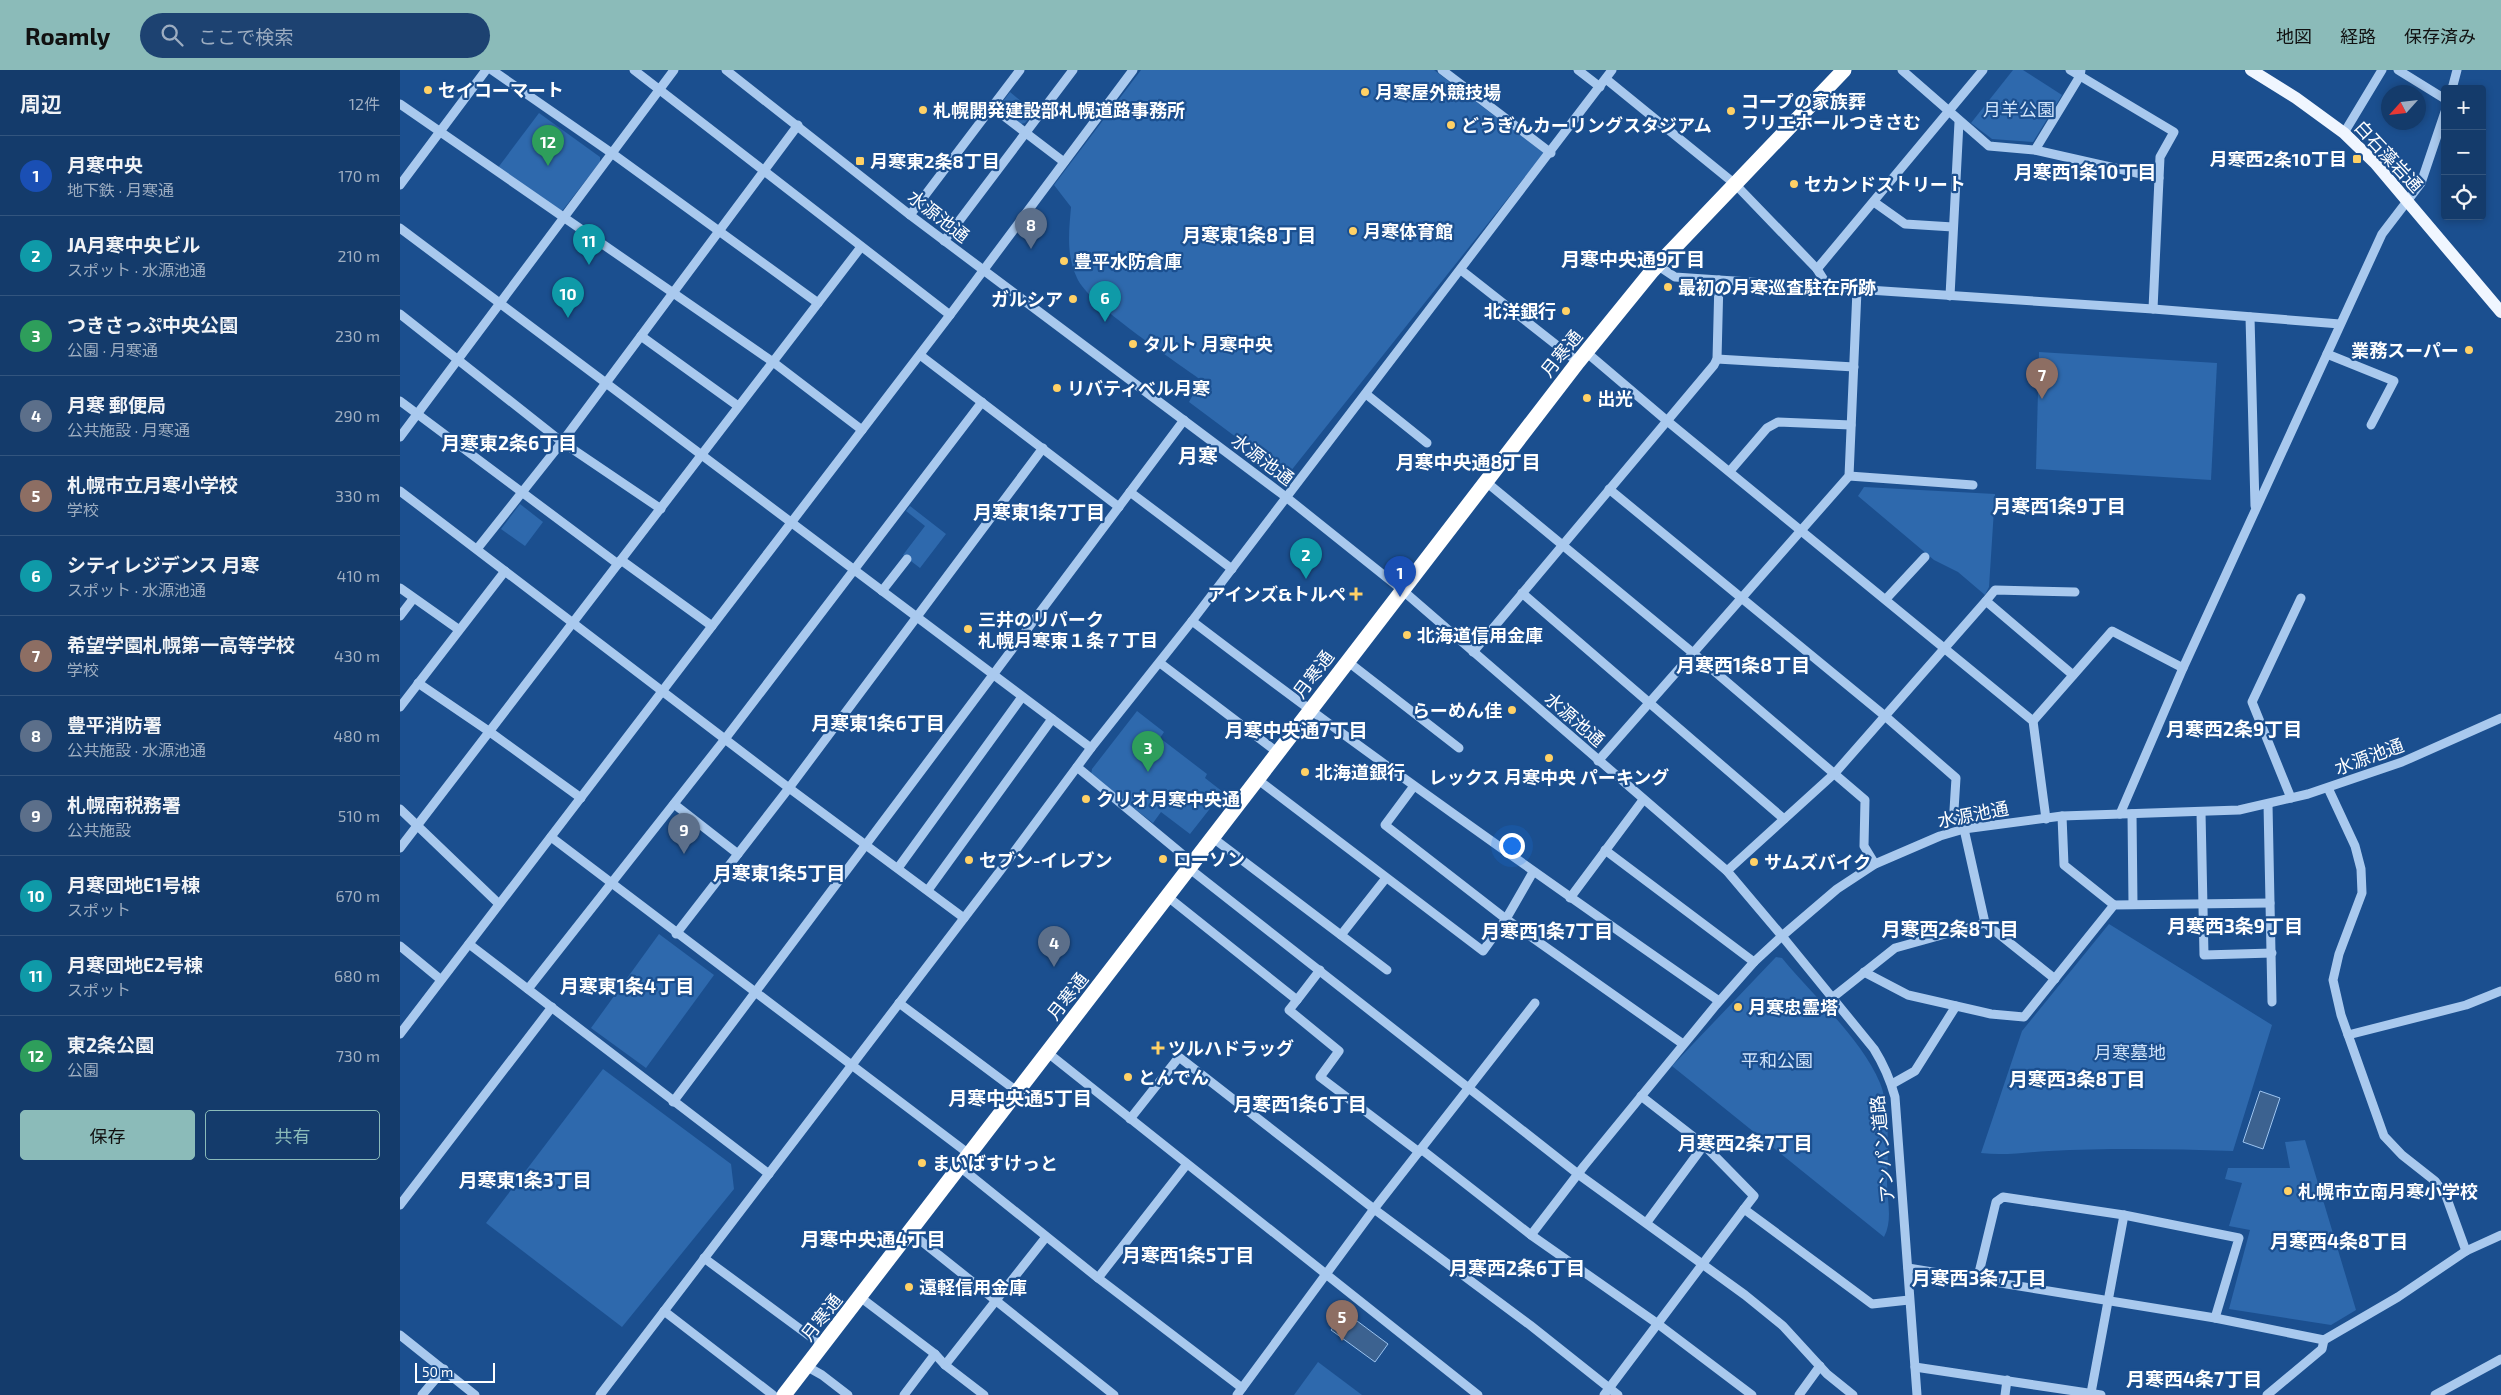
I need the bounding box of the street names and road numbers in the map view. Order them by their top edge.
street label: 白石藻岩通 [2350,116,2428,196]
street label: 水源池通 [904,185,974,247]
street label: 月寒通 [1535,325,1587,381]
street label: 水源池通 [1228,429,1298,489]
street label: 月寒通 [1288,646,1338,702]
street label: 水源池通 [1541,687,1609,751]
street label: 水源池通 [2331,733,2407,779]
street label: 水源池通 [1936,796,2010,832]
street label: 月寒通 [1042,968,1092,1024]
street label: アンパン道路 [1865,1094,1899,1204]
street label: 月寒通 [796,1289,846,1345]

